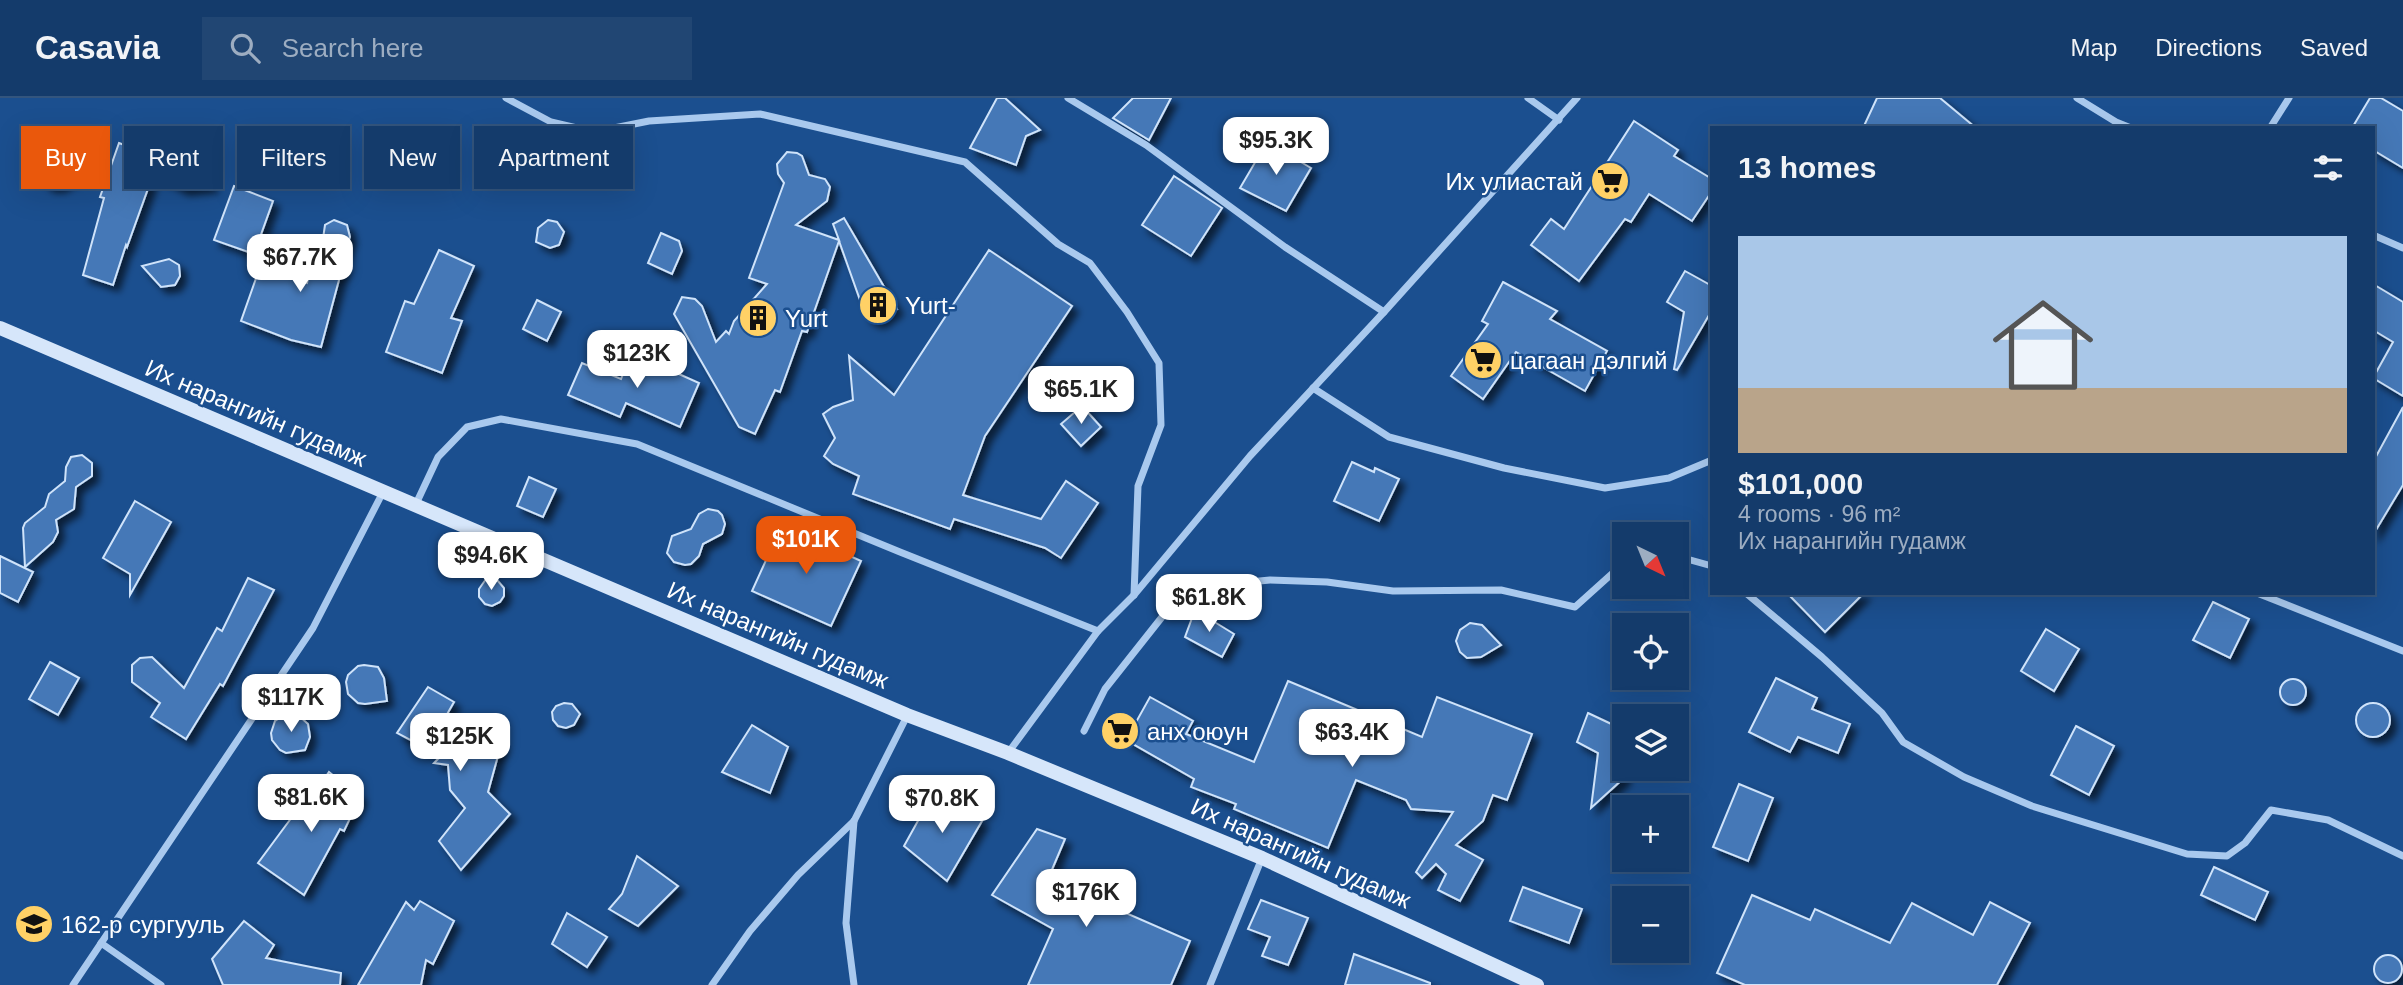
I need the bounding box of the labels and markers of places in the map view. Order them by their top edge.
pin: $95.3K [1219,118,1333,177]
supermarket icon: Их улиастай [1589,160,1631,202]
place label: Их улиастай [1445,168,1583,195]
pin: $67.7K [243,234,357,294]
building icon: Yurt- [857,284,899,326]
place label: Yurt- [905,292,956,319]
building icon: Yurt [737,297,779,339]
place label: Yurt [785,305,828,332]
pin: $123K [588,330,686,390]
supermarket icon: цагаан дэлгий [1462,339,1504,381]
place label: цагаан дэлгий [1510,347,1668,374]
pin: $65.1K [1024,366,1138,426]
pin: $101K [757,517,855,576]
pin: $94.6K [434,532,548,592]
pin: $61.8K [1152,574,1266,634]
pin: $117K [242,674,340,734]
supermarket icon: анх оюун [1099,710,1141,752]
pin: $63.4K [1295,710,1409,769]
pin: $125K [411,714,509,773]
place label: анх оюун [1147,718,1249,745]
pin: $81.6K [254,774,368,834]
pin: $70.8K [885,776,999,835]
pin: $176K [1037,870,1135,929]
school or university icon: 162-р сургууль [13,903,55,945]
place label: 162-р сургууль [61,911,225,938]

